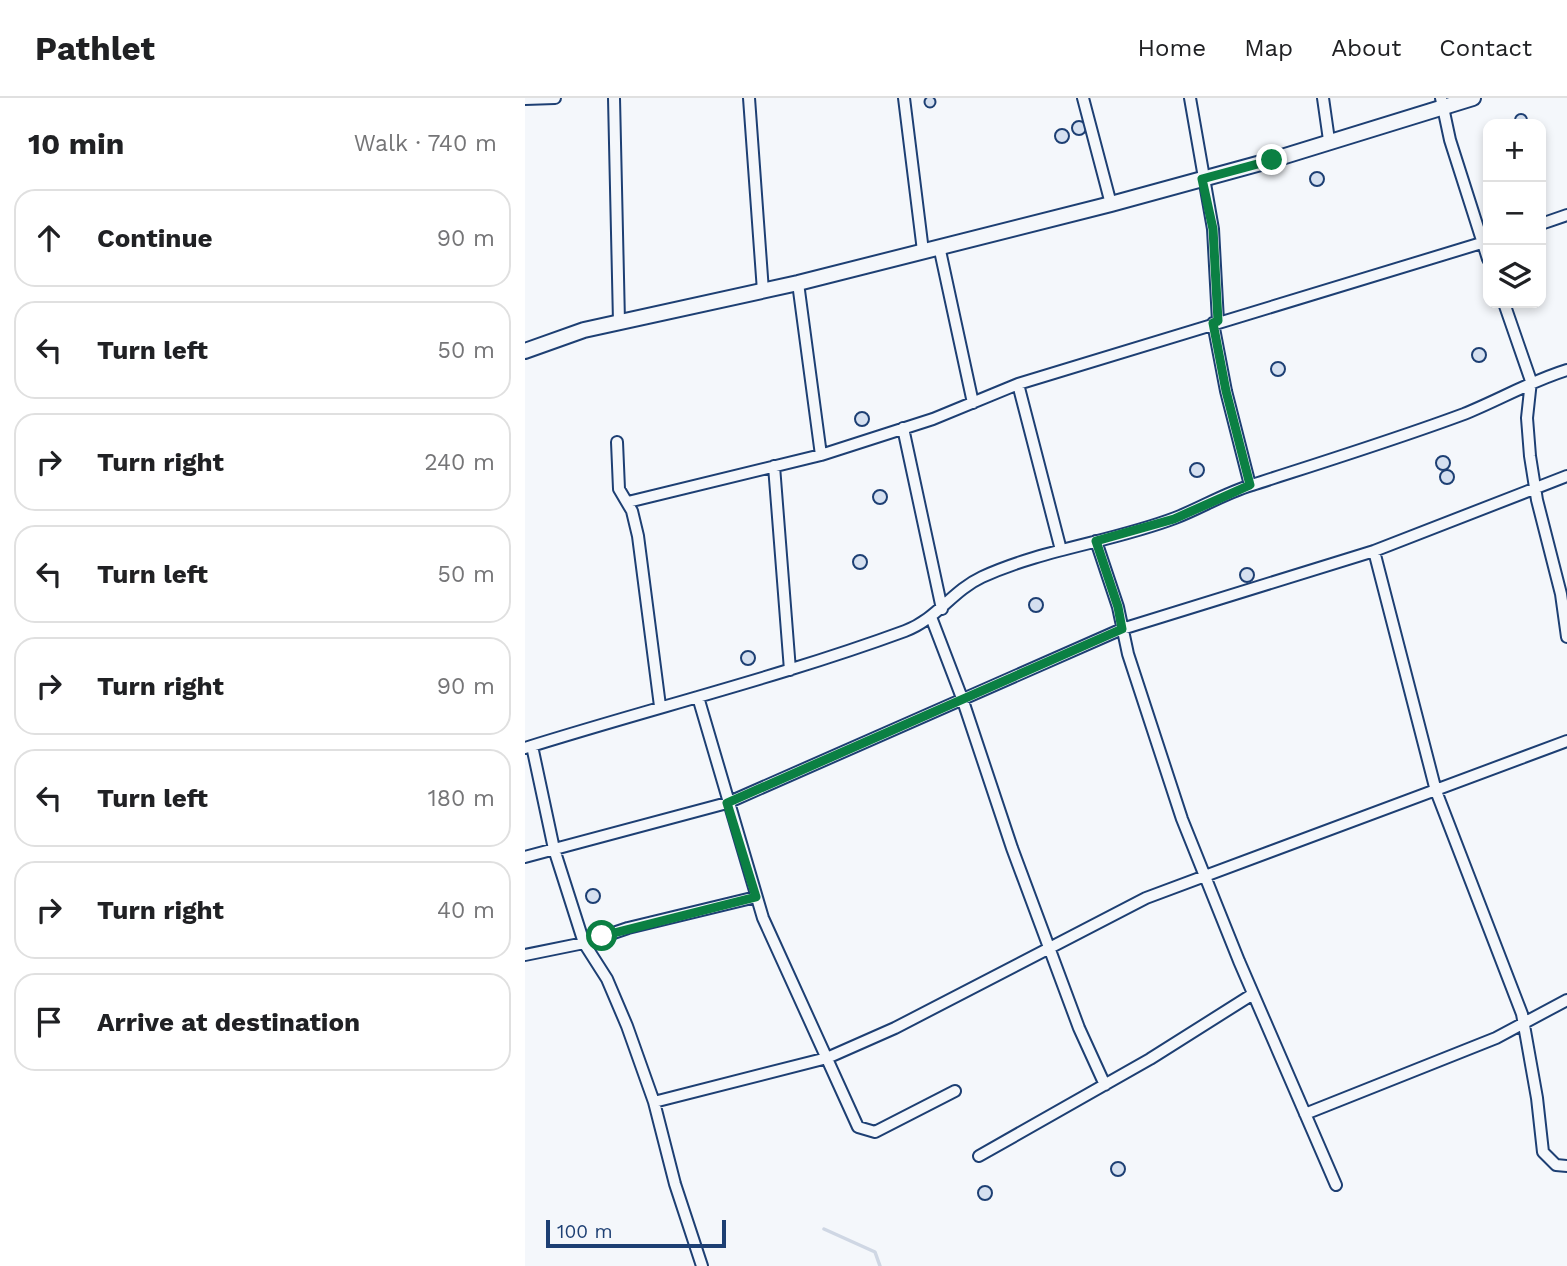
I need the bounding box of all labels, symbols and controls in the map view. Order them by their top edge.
text: Pathlet [35,29,155,68]
text: Home [1138,34,1206,62]
text: Map [1244,34,1293,62]
text: About [1331,34,1401,62]
text: Contact [1439,34,1532,62]
map controls [1483,119,1546,308]
button: + [1483,119,1546,182]
text: 10 min [28,126,124,161]
text: Walk · 740 m [354,130,497,157]
route end [1256,144,1287,175]
button: − [1483,182,1546,245]
icon: ahead [30,219,68,257]
text: Continue [97,223,213,253]
text: 90 m [437,225,495,252]
button: layers [1483,245,1546,308]
icon: left [30,331,68,369]
text: Turn left [97,335,208,365]
text: 50 m [438,337,495,364]
icon: right [30,443,68,481]
text: Turn right [97,447,224,477]
text: 240 m [424,449,495,476]
icon: left [30,555,68,593]
text: Turn left [97,559,208,589]
text: 50 m [438,561,495,588]
icon: right [30,667,68,705]
text: Turn right [97,671,224,701]
text: 90 m [437,673,495,700]
icon: left [30,779,68,817]
text: Turn left [97,783,208,813]
text: 180 m [428,785,495,812]
icon: right [30,891,68,929]
text: Turn right [97,895,224,925]
text: 40 m [437,897,495,924]
route start [586,920,617,951]
icon: arrive [30,1003,68,1041]
text: Arrive at destination [97,1007,360,1037]
scale bar [546,1217,726,1249]
text: 100 m [557,1220,613,1243]

